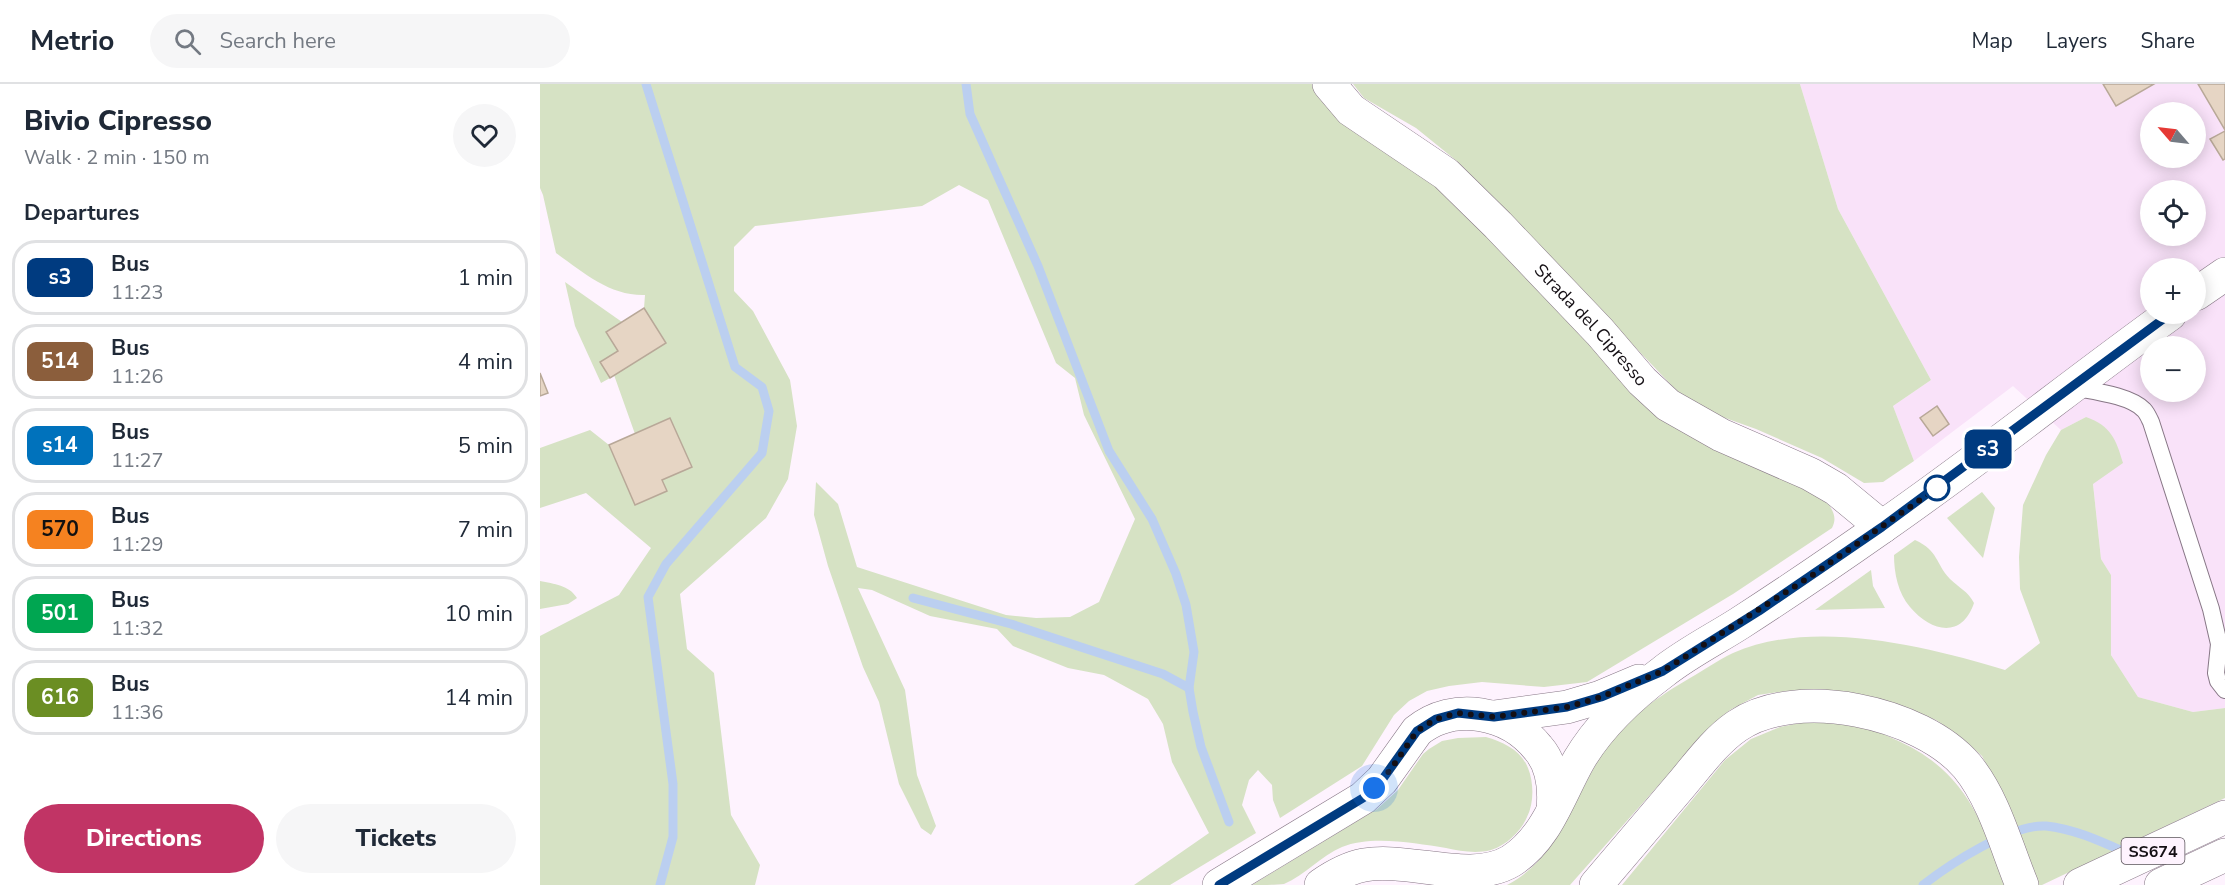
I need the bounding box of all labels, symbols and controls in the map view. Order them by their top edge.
search box [150,14,570,68]
text: Metrio [30,22,114,60]
icon: search [171,25,204,58]
text: Search here [219,26,336,56]
text: Map [1971,27,2013,55]
text: Layers [2046,27,2107,55]
text: Share [2140,27,2195,55]
text: Bivio Cipresso [24,102,212,140]
north arrow [2140,102,2206,168]
map controls [2140,102,2206,402]
button: heart [453,104,516,167]
text: Walk · 2 min · 150 m [24,144,210,171]
button: locate [2140,180,2206,246]
text: Departures [24,198,139,228]
text: Bus [111,249,150,279]
street label: Strada del Cipresso [1529,258,1653,391]
button: + [2140,258,2206,324]
text: s3 [49,263,71,291]
text: 1 min [458,263,513,293]
text: 11:23 [111,279,164,306]
text: Bus [111,333,150,363]
button: − [2140,336,2206,402]
text: 514 [41,347,79,375]
text: 4 min [458,347,513,377]
text: 11:26 [111,363,164,390]
text: Bus [111,417,150,447]
line badge: s3 [1961,430,2015,469]
text: s14 [42,431,78,459]
text: 5 min [458,431,513,461]
text: s3 [1977,435,1999,463]
text: 11:27 [111,447,164,474]
unlabelled marker [1924,475,1950,501]
text: Bus [111,501,150,531]
text: 570 [41,515,79,543]
text: 7 min [458,515,513,545]
text: 11:29 [111,531,164,558]
text: Bus [111,585,150,615]
text: 501 [41,599,79,627]
text: 10 min [445,599,513,629]
text: 11:32 [111,615,164,642]
text: Bus [111,669,150,699]
text: 616 [41,683,79,711]
text: 14 min [445,683,513,713]
text: 11:36 [111,699,164,726]
your location [1359,773,1389,803]
button: Directions [24,804,264,873]
button: Tickets [276,804,516,873]
road number: SS674 [2122,838,2184,864]

